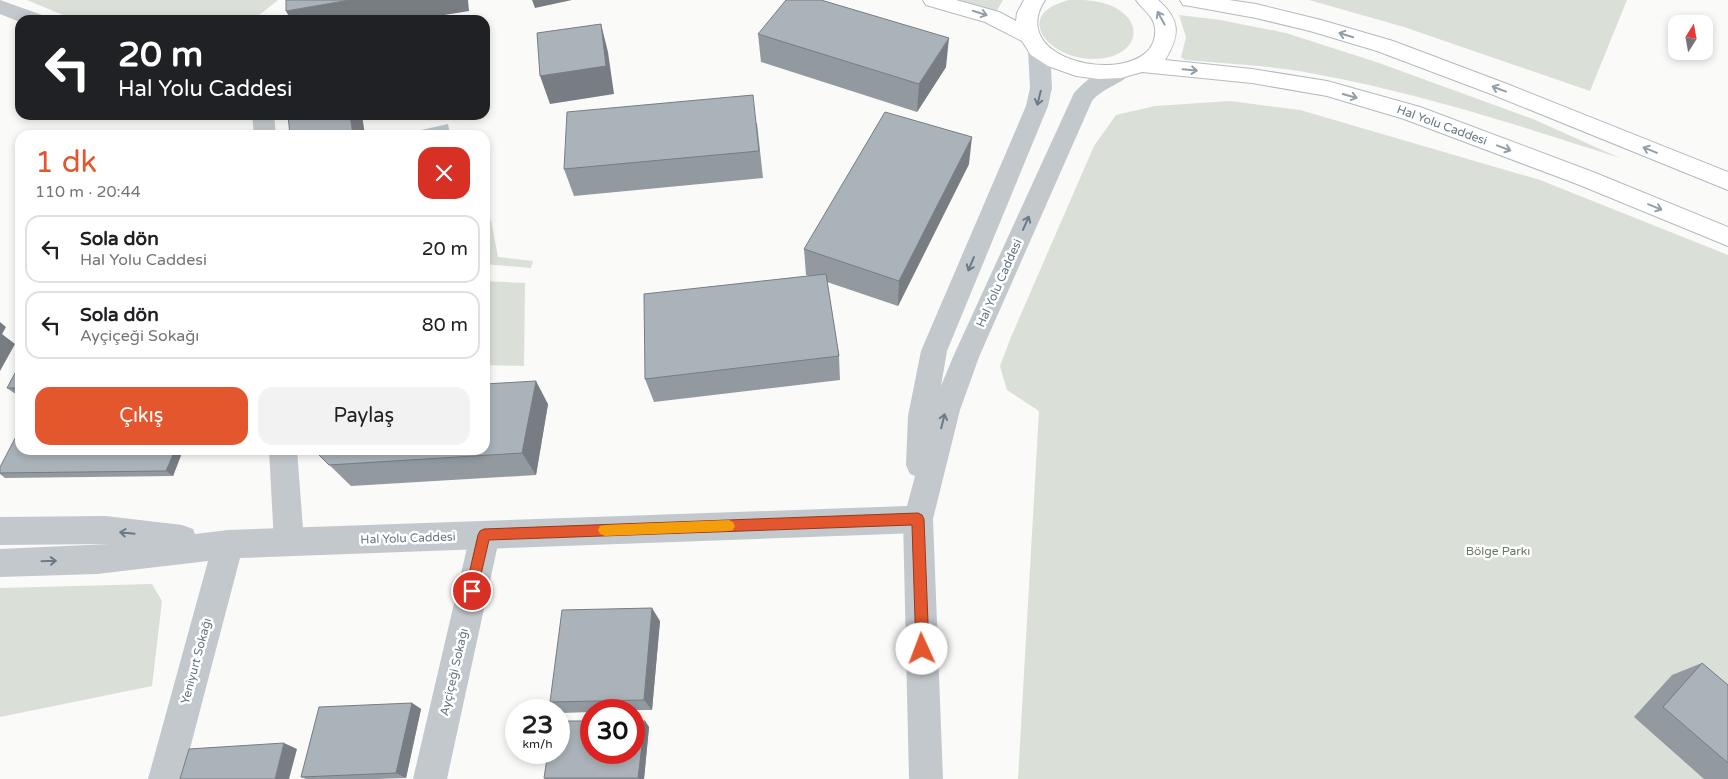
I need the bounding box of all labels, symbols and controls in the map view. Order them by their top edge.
one-way arrow [971,9,987,18]
one-way arrow [1156,11,1166,26]
north arrow [1668,15,1712,60]
map controls [1668,15,1713,60]
one-way arrow [1339,29,1355,39]
text: 20 m [118,34,203,76]
icon: left [35,35,100,100]
one-way arrow [1182,65,1198,74]
text: Hal Yolu Caddesi [118,76,292,102]
one-way arrow [1492,84,1508,93]
one-way arrow [1034,89,1043,105]
one-way arrow [1342,91,1358,101]
street label: Hal Yolu Caddesi [1395,102,1489,148]
text: 1 dk [35,144,97,181]
one-way arrow [1496,144,1511,153]
one-way arrow [1643,144,1658,154]
button: close [418,147,470,199]
text: 110 m · 20:44 [35,182,141,202]
one-way arrow [1647,203,1662,212]
one-way arrow [1021,216,1031,231]
text: Sola dön [80,228,159,250]
icon: left [37,235,65,263]
street label: Hal Yolu Caddesi [973,237,1025,329]
text: 20 m [422,238,468,260]
text: Hal Yolu Caddesi [80,250,207,270]
one-way arrow [965,256,975,271]
text: Sola dön [80,304,159,326]
icon: left [37,311,65,339]
text: 80 m [422,314,468,336]
text: Ayçiçeği Sokağı [80,326,199,346]
button: Çıkış [35,387,248,445]
button: Paylaş [258,387,470,445]
one-way arrow [939,413,948,429]
one-way arrow [119,528,135,538]
street label: Hal Yolu Caddesi [360,529,456,547]
park label: Bölge Parkı [1466,544,1530,558]
one-way arrow [40,557,56,566]
pin [451,570,493,612]
icon: arrive [458,577,486,605]
street label: Yeniyurt Sokağı [178,617,214,705]
position arrow [895,622,947,674]
street label: Ayçiçeği Sokağı [437,627,471,717]
speed limit sign: 30 [580,699,645,764]
text: 23 [522,710,553,740]
text: km/h [522,737,553,751]

